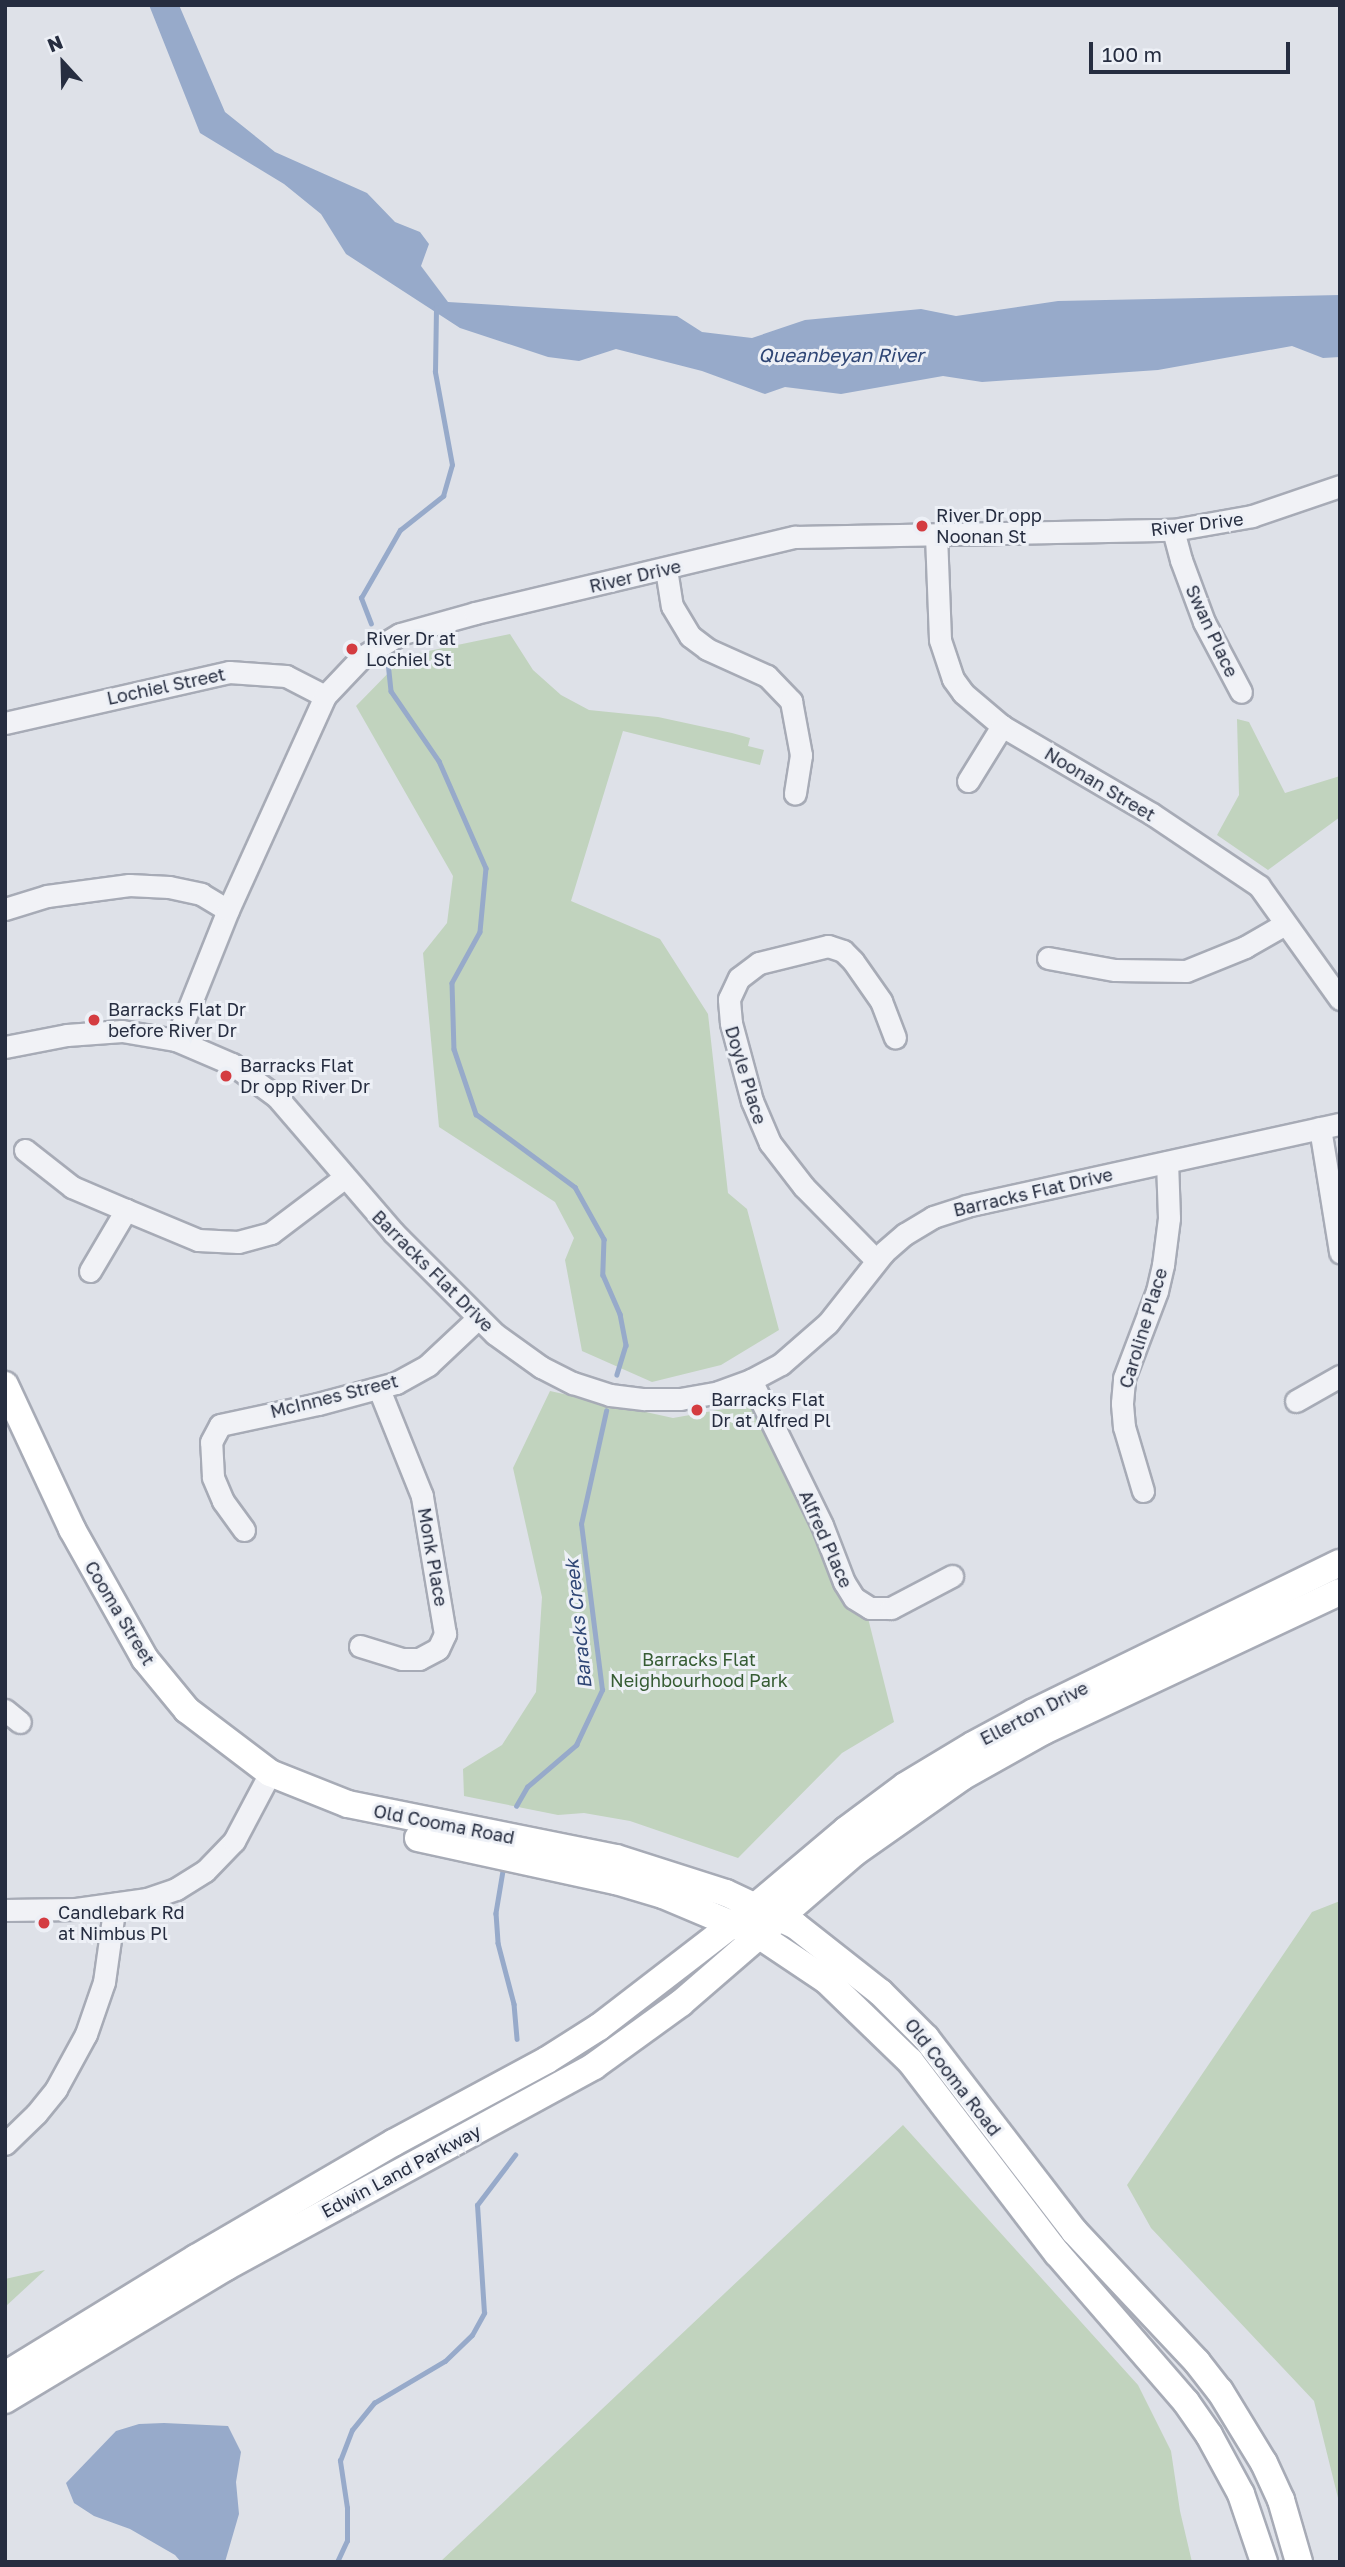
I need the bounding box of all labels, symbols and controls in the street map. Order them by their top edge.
north arrow [28,28,98,98]
scale bar [1093,28,1294,72]
text: N [44,30,66,56]
text: 100 m [1102,41,1162,67]
water label: Queanbeyan River [758,344,924,366]
place label: River Dr opp Noonan St [936,505,1042,548]
street label: River Drive [1149,508,1245,540]
marker: River Dr opp Noonan St [914,518,930,534]
street label: River Drive [587,555,683,597]
street label: Swan Place [1181,581,1243,681]
place label: River Dr at Lochiel St [366,628,456,670]
marker: River Dr at Lochiel St [344,641,360,657]
street label: Lochiel Street [105,663,227,709]
street label: Noonan Street [1041,742,1159,826]
place label: Barracks Flat Dr before River Dr [108,999,246,1042]
marker: Barracks Flat Dr before River Dr [86,1012,102,1028]
street label: Doyle Place [721,1023,771,1127]
place label: Barracks Flat Dr opp River Dr [240,1055,370,1098]
marker: Barracks Flat Dr opp River Dr [218,1068,234,1084]
street label: Barracks Flat Drive [951,1163,1115,1221]
street label: Barracks Flat Drive [368,1206,498,1336]
street label: Caroline Place [1114,1265,1172,1391]
street label: McInnes Street [268,1370,400,1422]
place label: Barracks Flat Dr at Alfred Pl [711,1389,831,1432]
marker: Barracks Flat Dr at Alfred Pl [689,1402,705,1418]
street label: Alfred Place [795,1487,857,1591]
street label: Monk Place [414,1506,452,1608]
street label: Cooma Street [80,1557,160,1669]
water label: Baracks Creek [560,1558,596,1690]
park label: Barracks Flat Neighbourhood Park [610,1649,788,1692]
street label: Ellerton Drive [976,1677,1092,1749]
street label: Old Cooma Road [372,1800,516,1848]
place label: Candlebark Rd at Nimbus Pl [58,1902,185,1944]
marker: Candlebark Rd at Nimbus Pl [36,1915,52,1931]
street label: Old Cooma Road [900,2014,1006,2140]
street label: Edwin Land Parkway [318,2120,484,2222]

